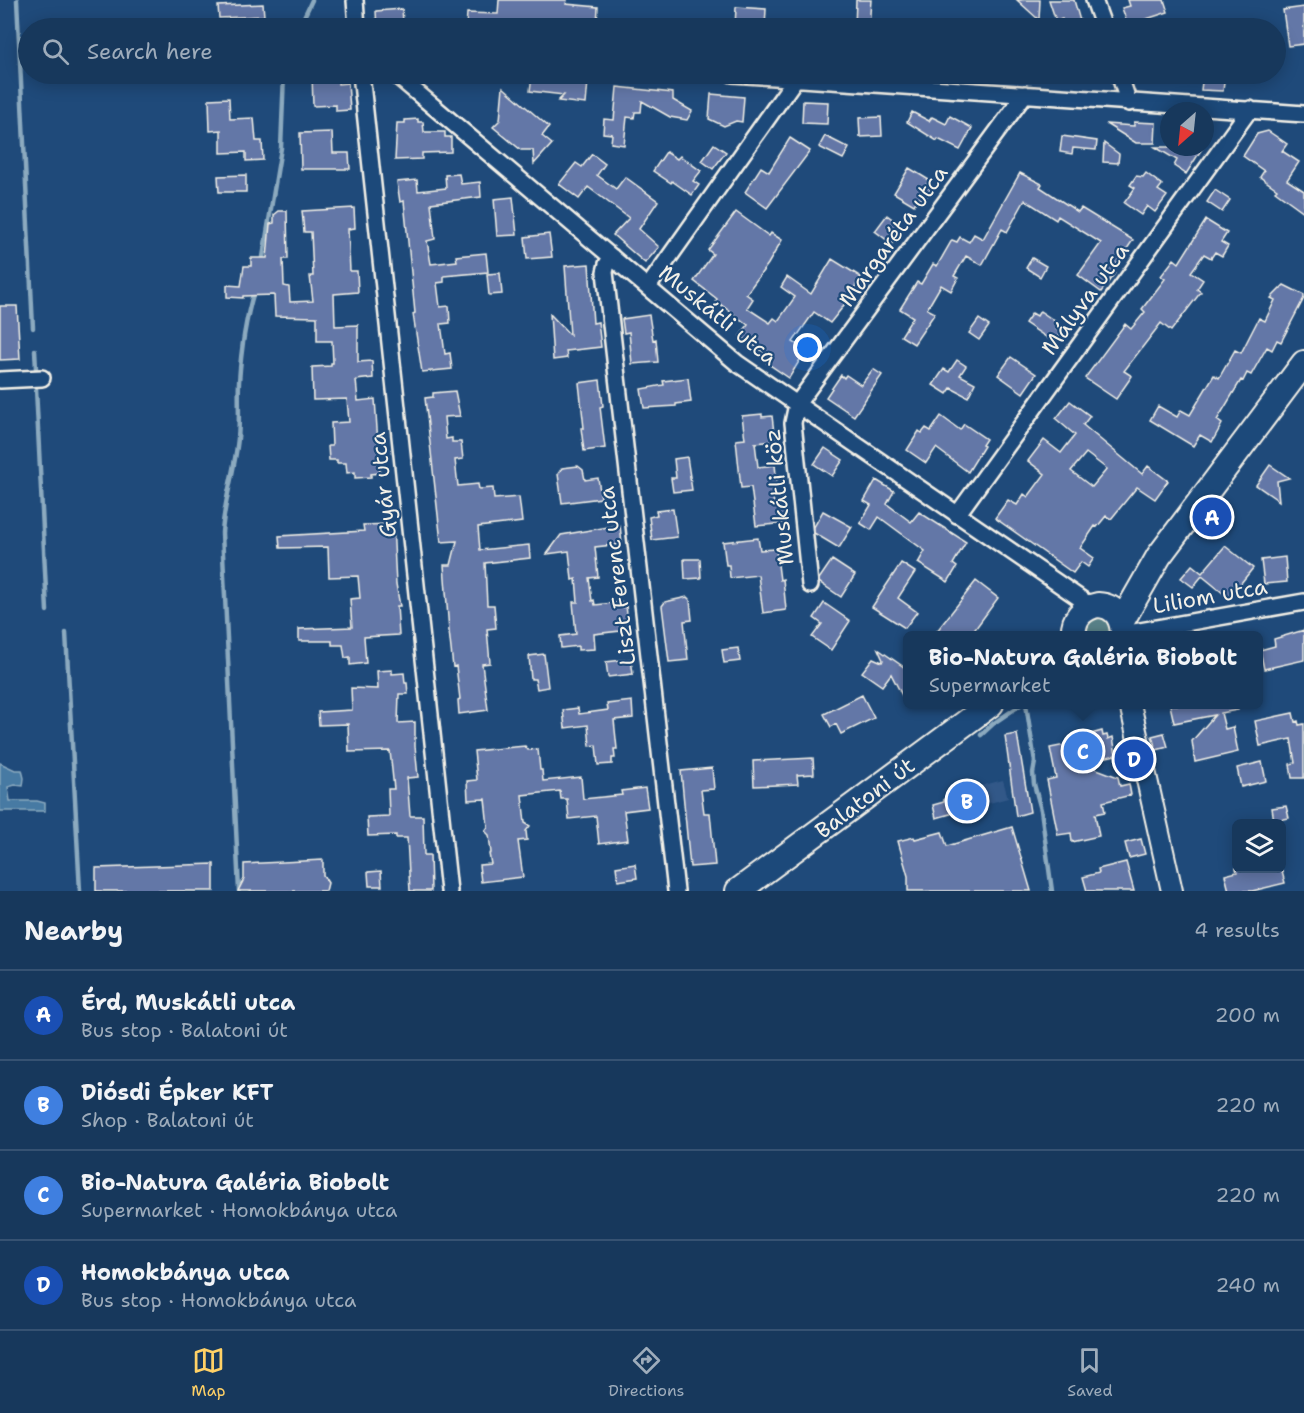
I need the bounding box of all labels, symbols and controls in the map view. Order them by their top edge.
search box [18,18,1286,84]
icon: search [39,35,72,68]
text: Search here [87,37,213,66]
north arrow [1160,102,1214,156]
street label: Margaréta utca [832,159,954,313]
street label: Mályva utca [1035,237,1136,361]
street label: Muskátli utca [653,258,784,372]
your location [793,333,822,362]
street label: Muskátli köz [757,427,801,567]
street label: Gyár utca [363,430,403,539]
street label: Liszt Ferenc utca [592,485,642,667]
pin: A [1192,494,1232,540]
street label: Liliom utca [1151,572,1270,620]
popup [903,631,1263,709]
text: Bio-Natura Galéria Biobolt [929,643,1237,672]
text: Supermarket [929,672,1051,698]
pin: C [1064,728,1102,774]
pin: D [1114,736,1154,782]
street label: Balatoni út [809,751,921,845]
pin: B [948,778,986,824]
map controls [1232,819,1286,873]
button: layers [1232,819,1286,873]
text: Nearby [24,913,123,948]
text: 4 results [1194,917,1280,943]
text: Érd, Muskátli utca [81,988,295,1017]
text: A [36,1002,51,1028]
text: 200 m [1215,1002,1280,1028]
text: Bus stop · Balatoni út [81,1017,288,1043]
text: Diósdi Épker KFT [81,1078,273,1107]
text: B [37,1092,50,1118]
text: 220 m [1216,1092,1280,1118]
text: Shop · Balatoni út [81,1107,254,1133]
text: Bio-Natura Galéria Biobolt [81,1168,389,1197]
text: C [37,1182,50,1208]
text: 220 m [1216,1182,1280,1208]
text: Supermarket · Homokbánya utca [81,1197,397,1223]
text: Homokbánya utca [81,1258,290,1287]
text: D [36,1272,51,1298]
text: 240 m [1215,1272,1280,1298]
text: Bus stop · Homokbánya utca [81,1287,356,1313]
tab: Map [191,1344,226,1401]
tab: Directions [608,1344,685,1401]
tab: Saved [1067,1344,1113,1401]

